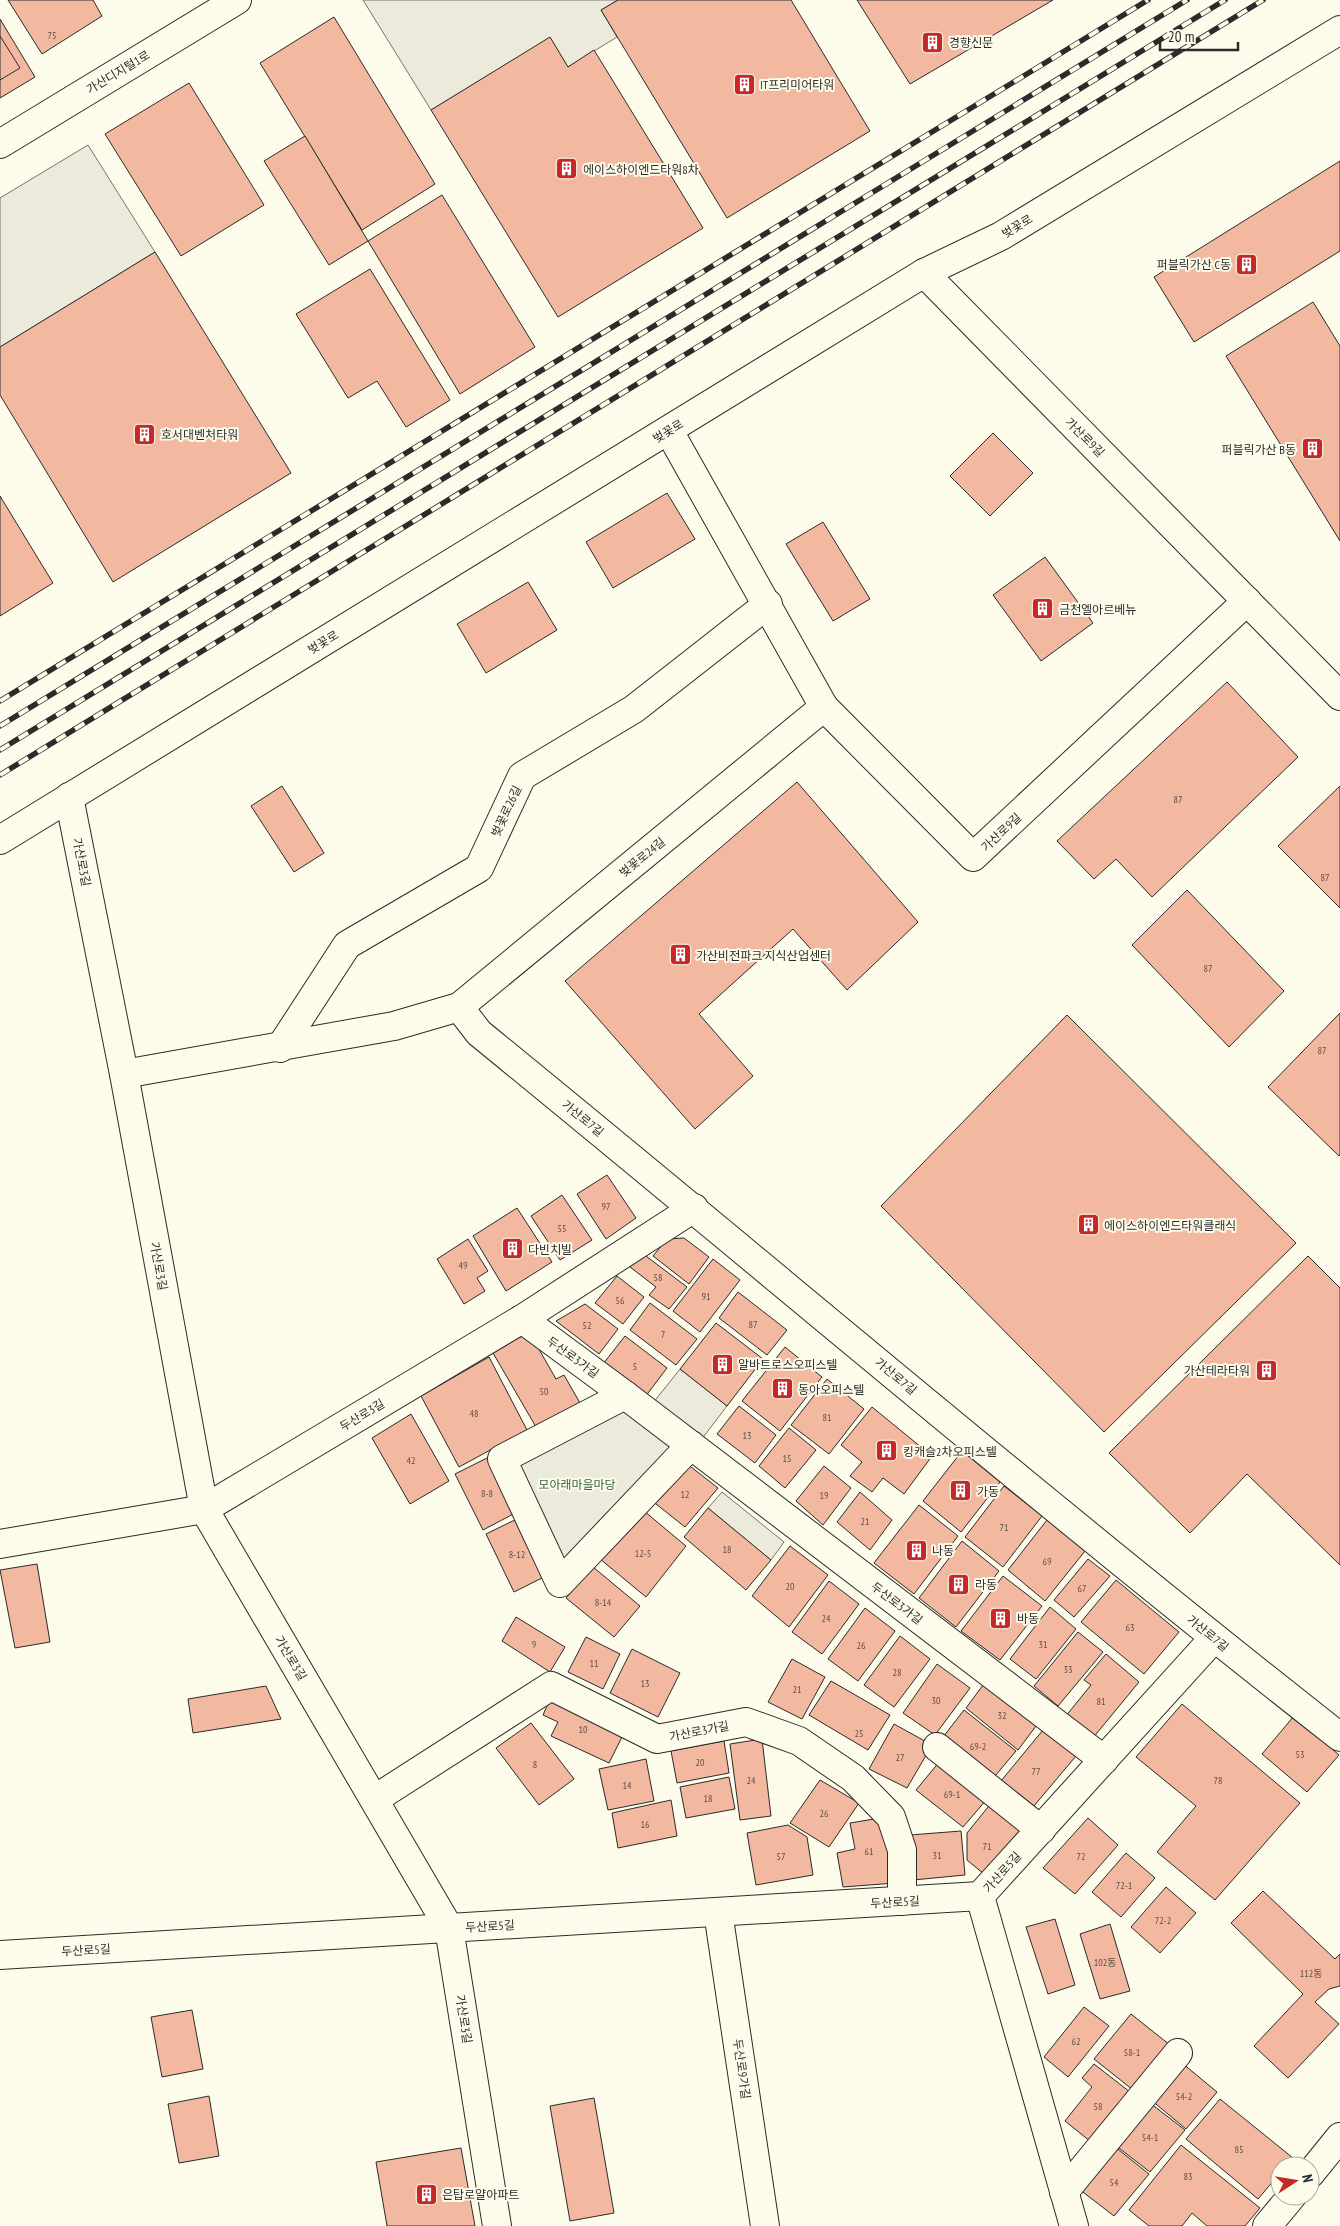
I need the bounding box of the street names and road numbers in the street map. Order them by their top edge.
street label: 가산디지털1로 [83,47,153,97]
street label: 벚꽃로 [999,211,1035,241]
street label: 가산로9길 [1062,414,1108,460]
street label: 벚꽃로 [650,416,686,446]
street label: 벚꽃로 [305,627,341,657]
street label: 벚꽃로26길 [488,783,524,839]
street label: 가산로9길 [978,810,1024,854]
street label: 벚꽃로24길 [616,834,668,880]
street label: 가산로3길 [70,836,94,888]
street label: 가산로7길 [559,1097,607,1139]
street label: 가산로3길 [147,1240,171,1292]
street label: 두산로3가길 [544,1333,602,1381]
street label: 가산로7길 [872,1354,920,1398]
street label: 두산로3길 [337,1396,387,1434]
street label: 두산로3가길 [868,1579,926,1627]
street label: 가산로7길 [1184,1612,1232,1654]
street label: 가산로3길 [272,1633,310,1683]
street label: 가산로3가길 [668,1718,730,1744]
street label: 가산로5길 [980,1849,1024,1895]
street label: 두산로5길 [870,1893,920,1911]
street label: 두산로5길 [465,1917,515,1935]
street label: 두산로5길 [61,1941,111,1959]
street label: 가산로3길 [453,1993,475,2045]
street label: 두산로9가길 [730,2038,754,2100]

